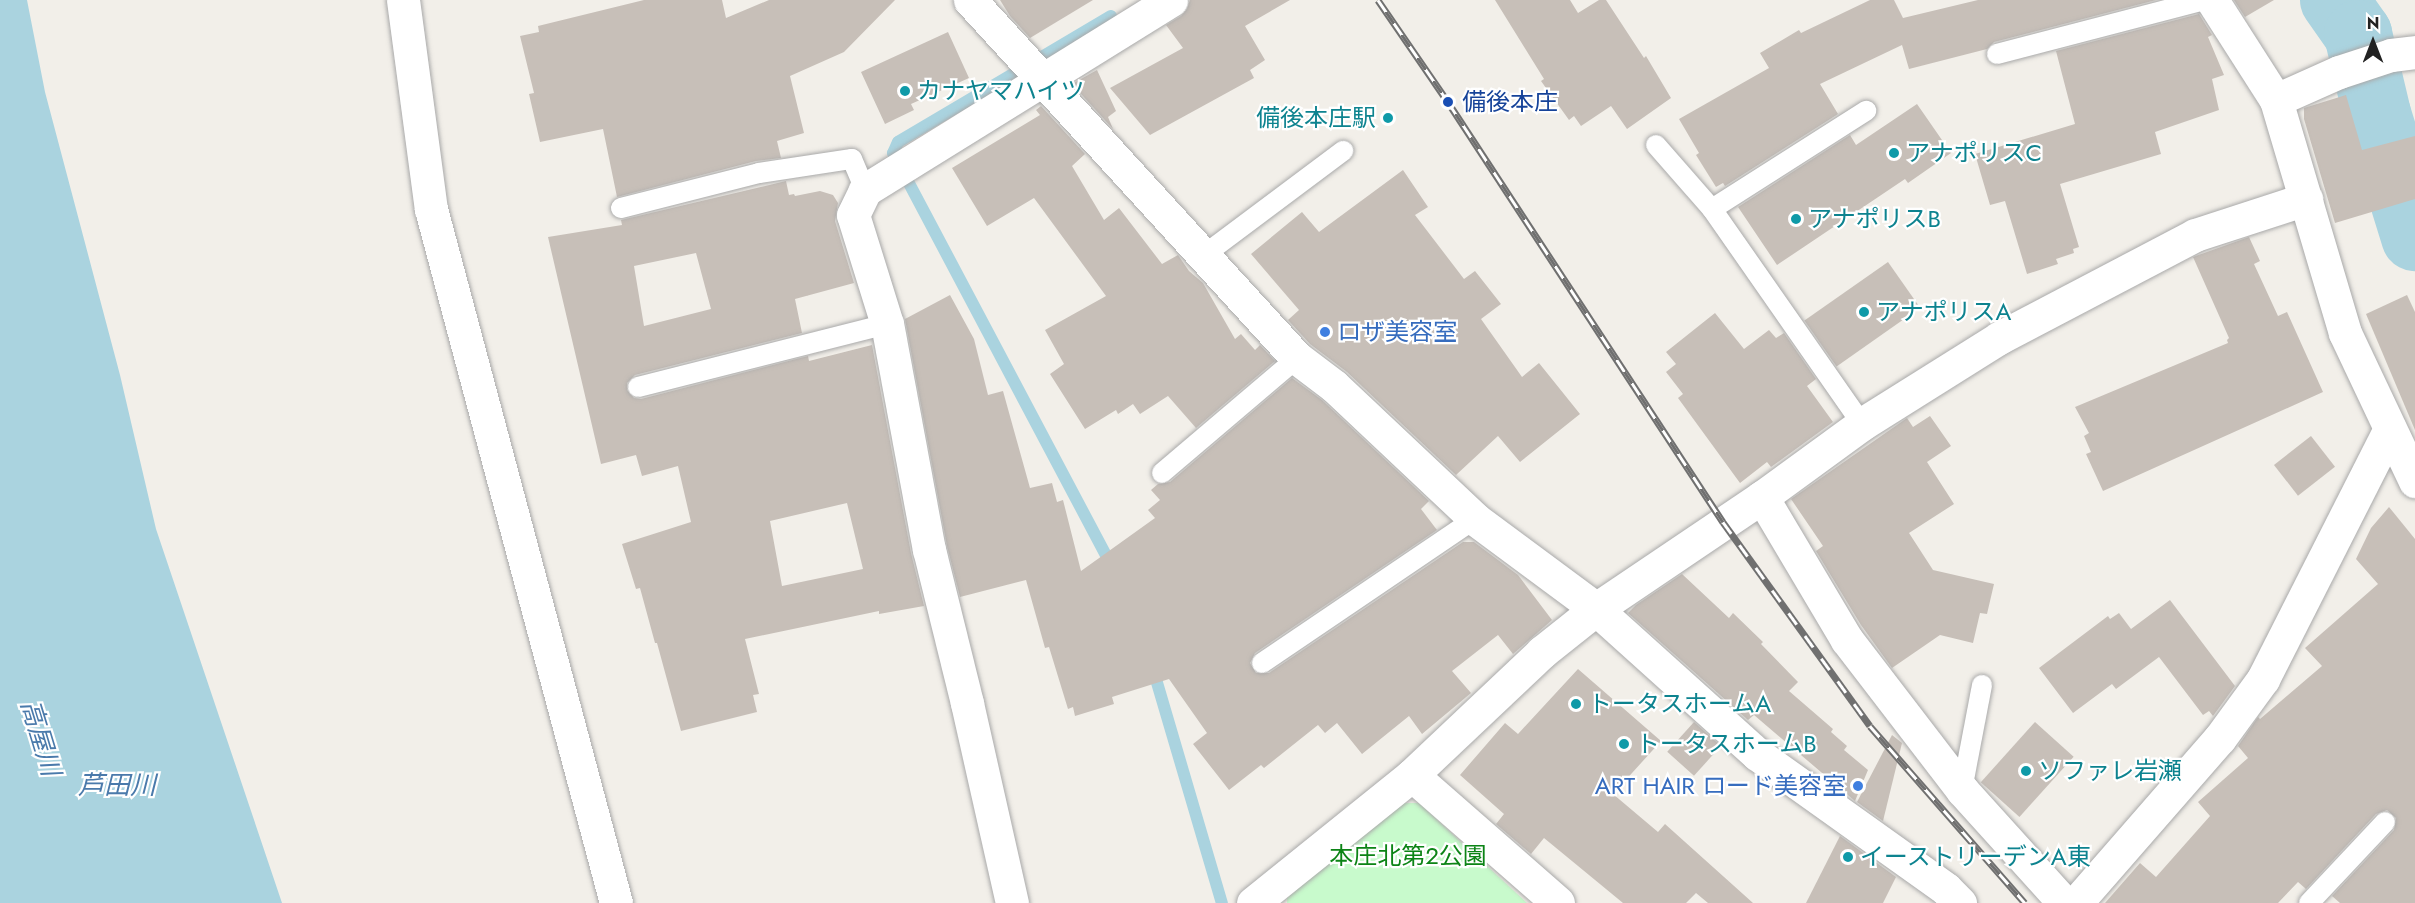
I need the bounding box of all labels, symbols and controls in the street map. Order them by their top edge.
north arrow [2343,12,2403,72]
text: N [2367,12,2379,35]
place label: カナヤマハイツ [917,77,1085,105]
marker: カナヤマハイツ [898,84,912,98]
place label: 備後本庄 [1462,88,1558,116]
marker: 備後本庄 [1439,93,1457,111]
place label: 備後本庄駅 [1256,104,1376,132]
marker: 備後本庄駅 [1381,111,1395,125]
place label: アナポリスC [1906,139,2042,167]
marker: アナポリスC [1887,146,1901,160]
place label: アナポリスB [1808,205,1941,233]
marker: アナポリスB [1789,212,1803,226]
place label: アナポリスA [1876,298,2012,326]
marker: アナポリスA [1857,305,1871,319]
place label: ロザ美容室 [1337,318,1457,346]
marker: ロザ美容室 [1318,325,1332,339]
place label: トータスホームA [1588,690,1772,718]
water label: 高屋川 [14,696,66,780]
marker: トータスホームA [1569,697,1583,711]
place label: トータスホームB [1636,730,1817,758]
marker: トータスホームB [1617,737,1631,751]
place label: ソファレ岩瀬 [2038,757,2182,785]
marker: ソファレ岩瀬 [2019,764,2033,778]
water label: 芦田川 [78,770,156,802]
place label: ART HAIR ロード美容室 [1595,772,1846,800]
marker: ART HAIR ロード美容室 [1851,779,1865,793]
park label: 本庄北第2公園 [1329,842,1487,870]
place label: イーストリーデンA東 [1860,843,2092,871]
marker: イーストリーデンA東 [1841,850,1855,864]

